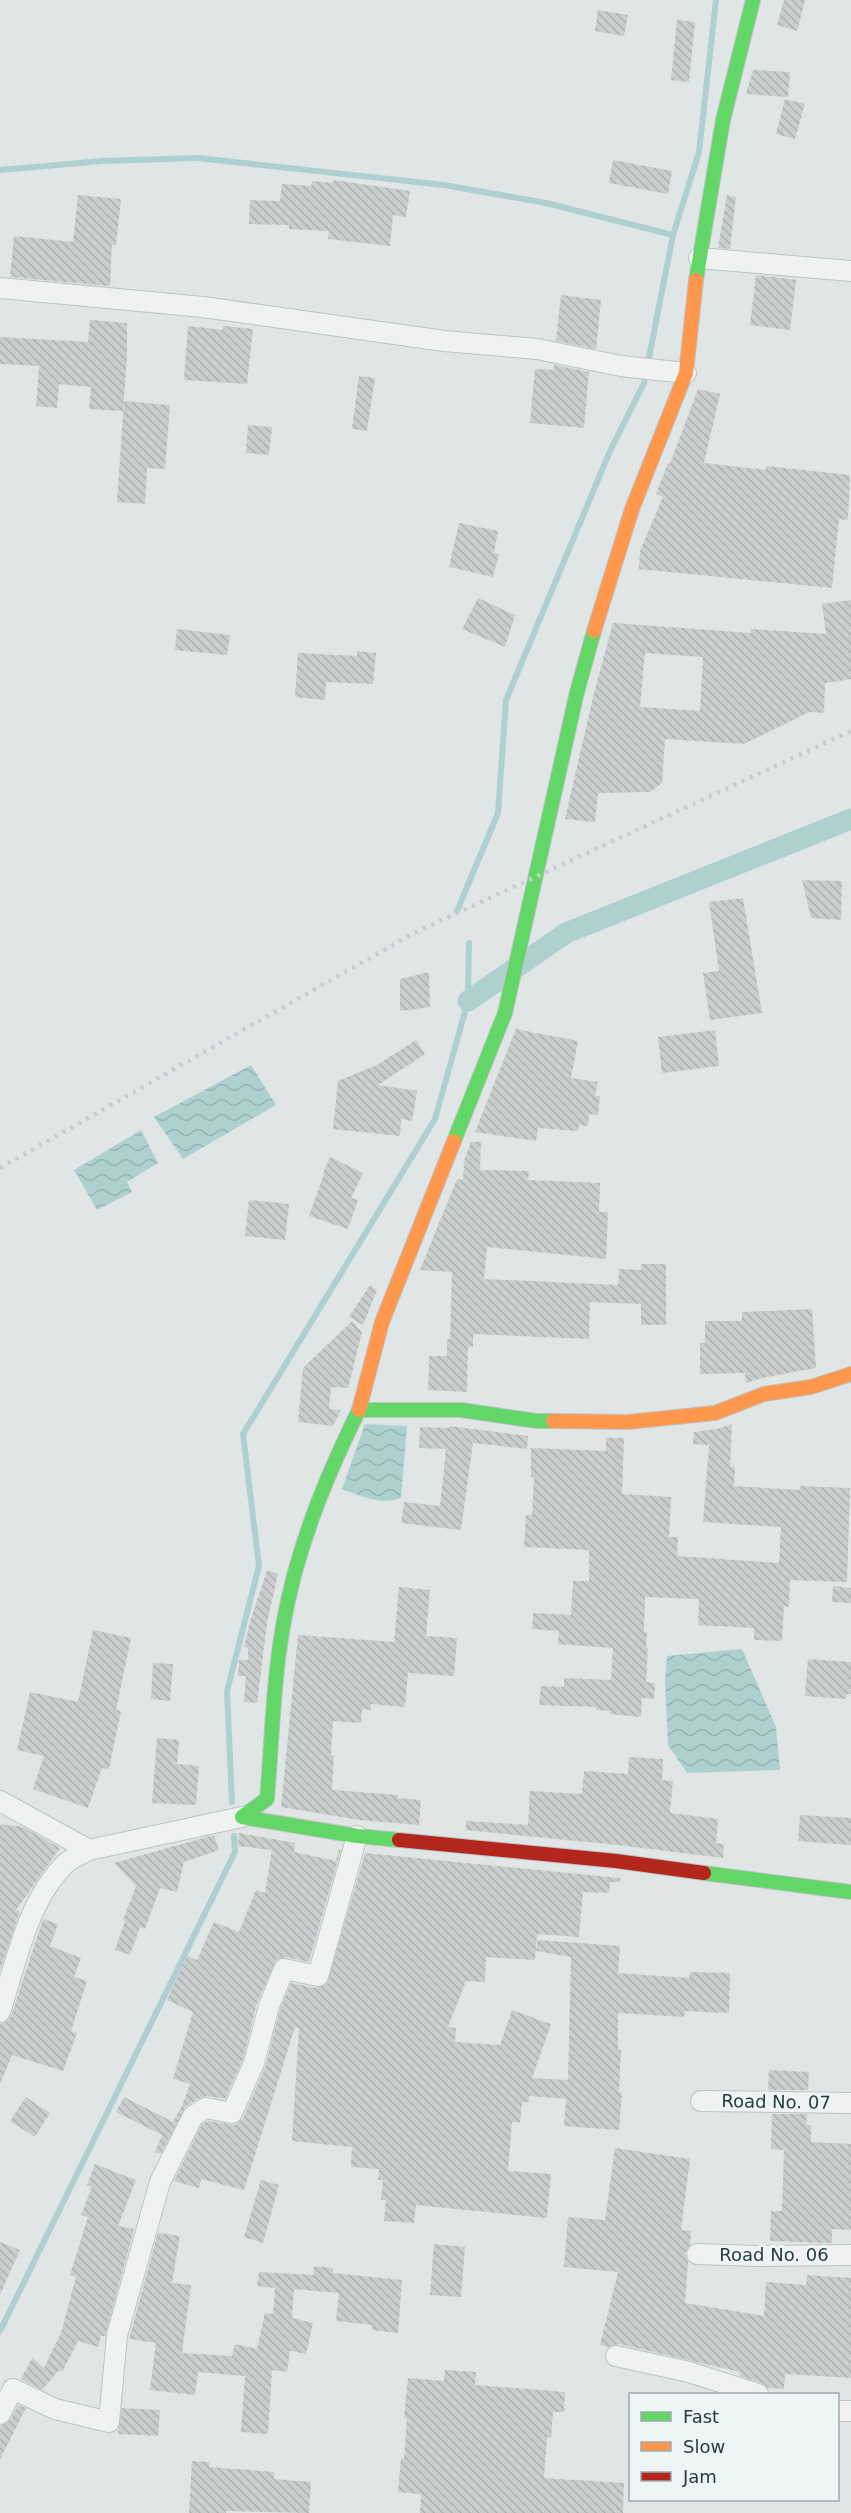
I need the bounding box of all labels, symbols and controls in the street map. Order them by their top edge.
street label: Road No. 07 [721,2090,831,2113]
street label: Road No. 06 [719,2244,829,2265]
legend [629,2393,839,2501]
text: Fast [683,2406,719,2427]
text: Slow [683,2436,725,2457]
text: Jam [682,2466,717,2487]

